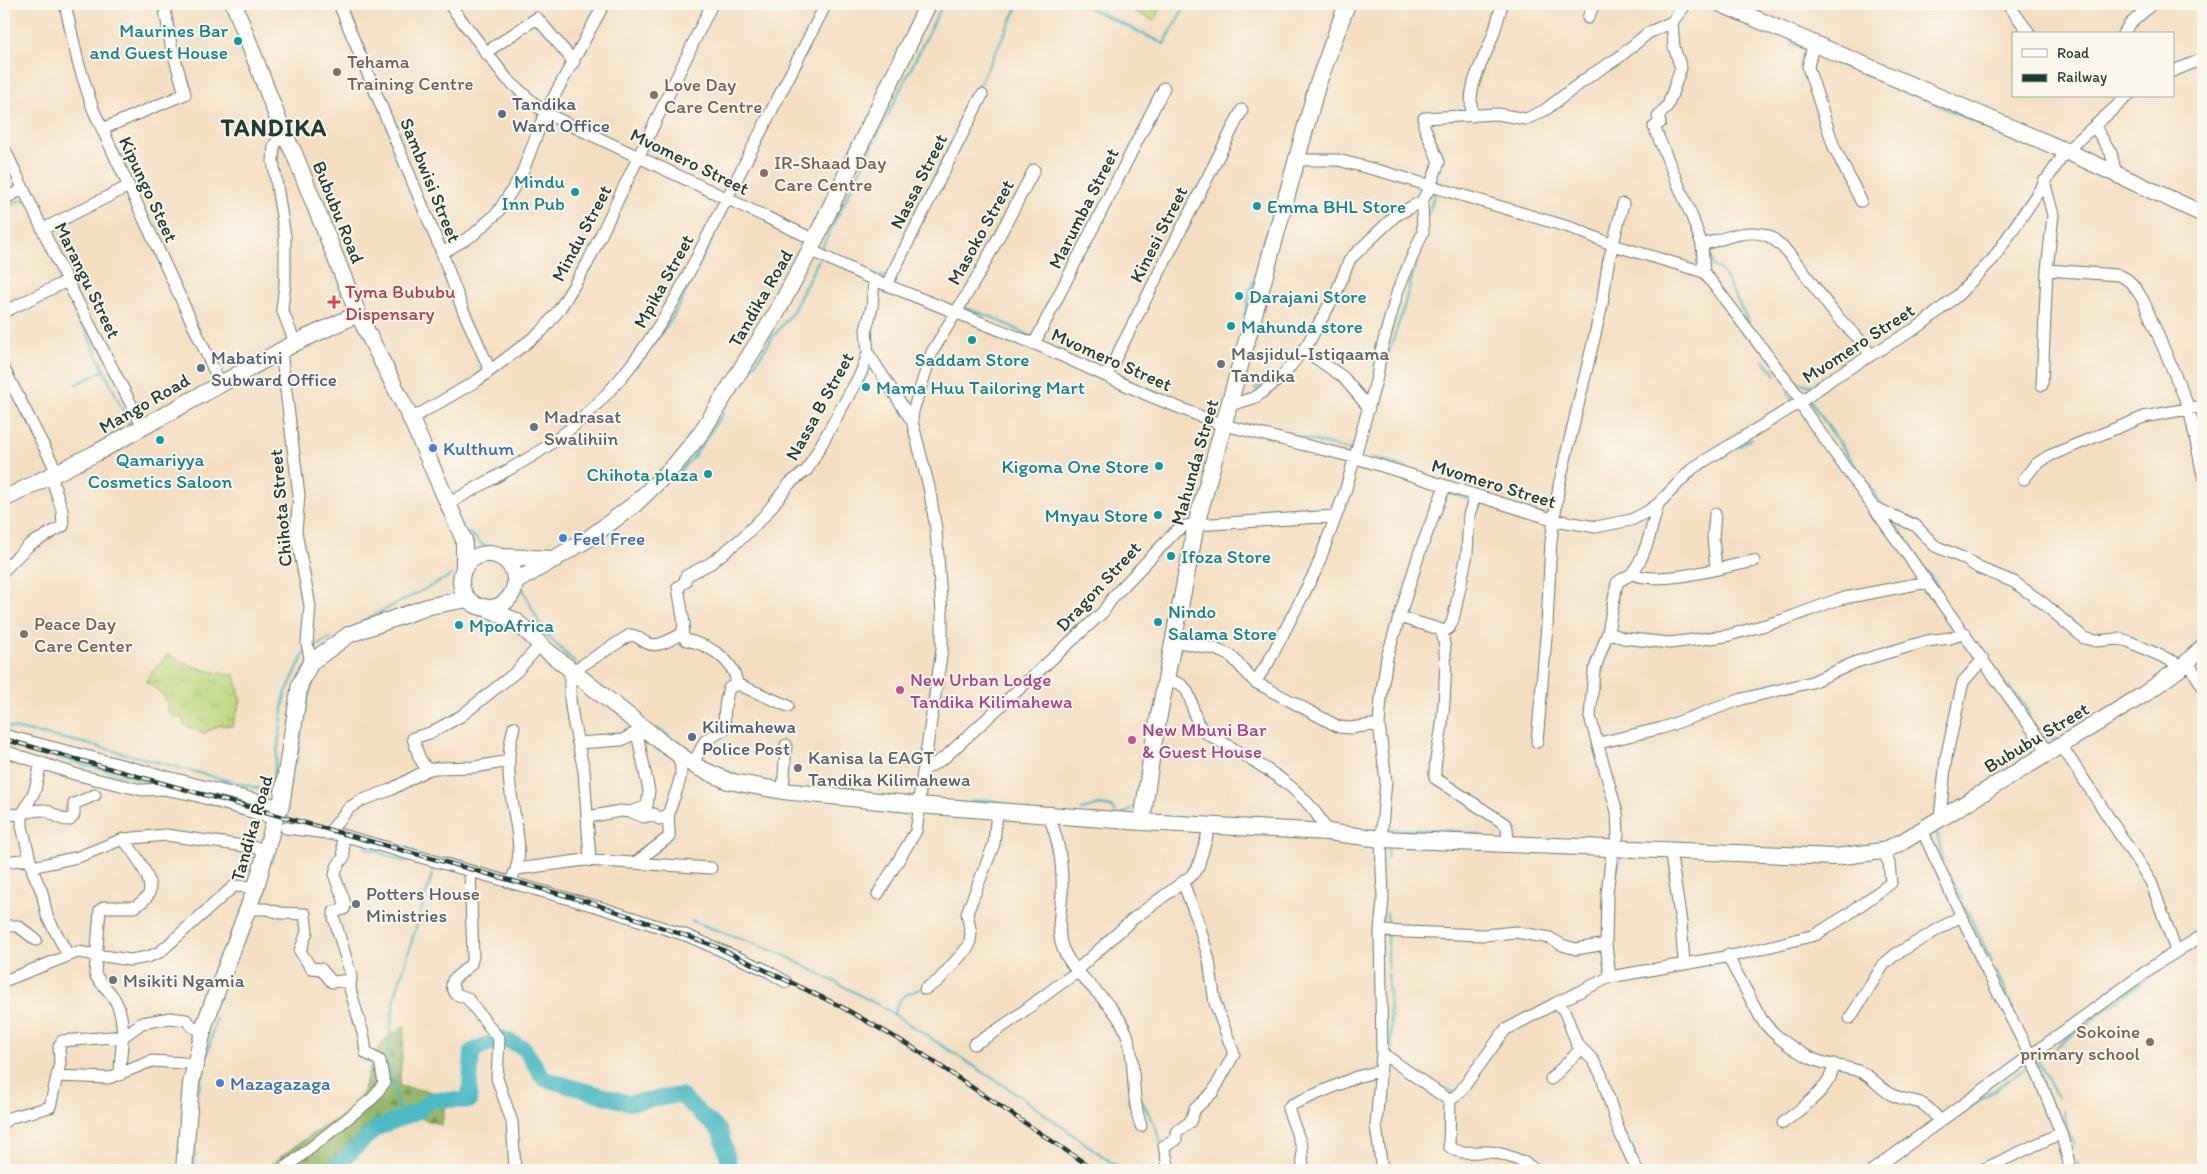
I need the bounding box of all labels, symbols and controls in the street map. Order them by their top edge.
place label: Maurines Bar and Guest House [89,19,228,64]
legend [2012,32,2174,98]
marker: Maurines Bar and Guest House [232,35,244,47]
text: Road [2057,44,2090,62]
place label: Tehama Training Centre [347,50,473,95]
marker: Tehama Training Centre [331,66,343,78]
text: Railway [2057,68,2107,86]
place label: Love Day Care Centre [664,73,762,118]
marker: Love Day Care Centre [648,89,660,101]
place label: Tandika Ward Office [512,92,610,137]
marker: Tandika Ward Office [496,108,508,120]
district label: TANDIKA [220,113,327,142]
street label: Sambwisi Street [395,115,466,246]
street label: Mvomero Street [627,123,753,200]
street label: Nassa Street [885,130,952,233]
street label: Kipungo Steet [114,133,183,246]
street label: Marumba Street [1043,144,1124,272]
place label: IR-Shaad Day Care Centre [774,151,886,196]
street label: Bububu Road [308,158,370,267]
marker: IR-Shaad Day Care Centre [758,167,770,179]
place label: Mindu Inn Pub [501,170,565,215]
street label: Masoko Street [942,175,1019,289]
street label: Mindu Street [546,181,616,285]
street label: Kinesi Street [1124,182,1193,286]
marker: Mindu Inn Pub [569,186,581,198]
place label: Emma BHL Store [1267,195,1406,218]
marker: Emma BHL Store [1251,200,1263,212]
street label: Marangu Street [49,218,126,342]
street label: Mpika Street [628,230,699,332]
street label: Tandika Road [723,245,798,351]
place label: Tyma Bububu Dispensary [345,280,456,325]
place label: Darajani Store [1249,285,1367,308]
marker: Darajani Store [1233,290,1245,302]
marker: Tyma Bububu Dispensary [327,295,341,309]
street label: Mvomero Street [1798,299,1919,388]
place label: Mahunda store [1241,315,1363,338]
marker: Mahunda store [1225,320,1237,332]
street label: Mvomero Street [1048,323,1176,396]
marker: Saddam Store [966,334,978,346]
place label: Masjidul-Istiqaama Tandika [1231,342,1390,387]
place label: Mabatini Subward Office [211,346,337,391]
street label: Nassa B Street [780,348,859,464]
place label: Saddam Store [915,348,1029,371]
marker: Masjidul-Istiqaama Tandika [1215,358,1227,370]
marker: Mabatini Subward Office [195,362,207,374]
street label: Mango Road [95,368,194,439]
place label: Mama Huu Tailoring Mart [876,376,1085,399]
marker: Mama Huu Tailoring Mart [860,381,872,393]
street label: Mahunda Street [1165,396,1223,528]
place label: Madrasat Swalihiin [544,405,621,450]
marker: Madrasat Swalihiin [528,421,540,433]
marker: Qamariyya Cosmetics Saloon [154,434,166,446]
place label: Kulthum [443,437,514,460]
marker: Kulthum [427,442,439,454]
place label: Qamariyya Cosmetics Saloon [88,448,232,493]
street label: Chihota Street [264,448,297,568]
street label: Mvomero Street [1429,454,1559,513]
place label: Kigoma One Store [1001,455,1149,478]
marker: Kigoma One Store [1153,460,1165,472]
place label: Chihota plaza [587,463,698,486]
marker: Chihota plaza [702,468,714,480]
place label: Mnyau Store [1045,504,1148,527]
marker: Mnyau Store [1152,509,1164,521]
place label: Feel Free [573,527,645,550]
marker: Feel Free [557,532,569,544]
street label: Dragon Street [1051,537,1146,636]
place label: Ifoza Store [1181,545,1271,568]
marker: Ifoza Store [1165,550,1177,562]
place label: Nindo Salama Store [1168,600,1277,645]
place label: Peace Day Care Center [34,612,133,657]
place label: MpoAfrica [469,614,554,637]
marker: Nindo Salama Store [1152,616,1164,628]
marker: MpoAfrica [453,619,465,631]
marker: Peace Day Care Center [18,628,30,640]
place label: New Urban Lodge Tandika Kilimahewa [910,668,1072,713]
marker: New Urban Lodge Tandika Kilimahewa [894,684,906,696]
street label: Bububu Street [1980,697,2093,778]
place label: Kilimahewa Police Post [702,715,796,760]
place label: New Mbuni Bar & Guest House [1142,718,1267,763]
marker: Kilimahewa Police Post [686,731,698,743]
marker: New Mbuni Bar & Guest House [1126,734,1138,746]
place label: Kanisa la EAGT Tandika Kilimahewa [808,746,970,791]
marker: Kanisa la EAGT Tandika Kilimahewa [792,762,804,774]
street label: Tandika Road [225,772,278,884]
place label: Potters House Ministries [366,882,480,927]
marker: Potters House Ministries [350,898,362,910]
place label: Msikiti Ngamia [123,969,245,992]
marker: Msikiti Ngamia [107,974,119,986]
place label: Sokoine primary school [2020,1020,2141,1065]
marker: Sokoine primary school [2144,1036,2156,1048]
place label: Mazagazaga [230,1072,330,1095]
marker: Mazagazaga [214,1077,226,1089]

